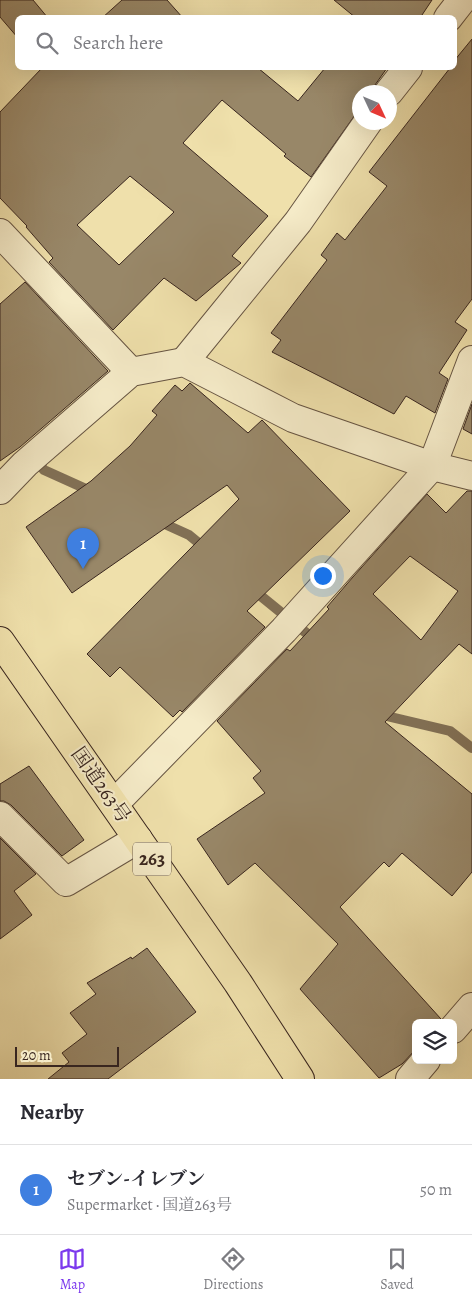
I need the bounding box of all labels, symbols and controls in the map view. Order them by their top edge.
search box [15,15,457,70]
icon: search [33,29,61,57]
text: Search here [73,30,163,56]
north arrow [352,85,397,130]
pin: 1 [67,528,99,569]
your location [310,563,336,589]
street label: 国道263号 [65,742,137,828]
road number: 263 [133,842,171,876]
map controls [412,1019,457,1064]
button: layers [412,1019,457,1064]
scale bar [15,1044,119,1067]
text: 20 m [22,1046,51,1065]
text: Nearby [20,1098,83,1126]
text: セブン-イレブン [67,1166,205,1192]
text: 1 [33,1179,39,1201]
text: 50 m [420,1179,452,1201]
text: Supermarket · 国道263号 [67,1194,232,1216]
tab: Map [58,1245,86,1294]
tab: Directions [203,1245,263,1294]
tab: Saved [380,1245,414,1294]

